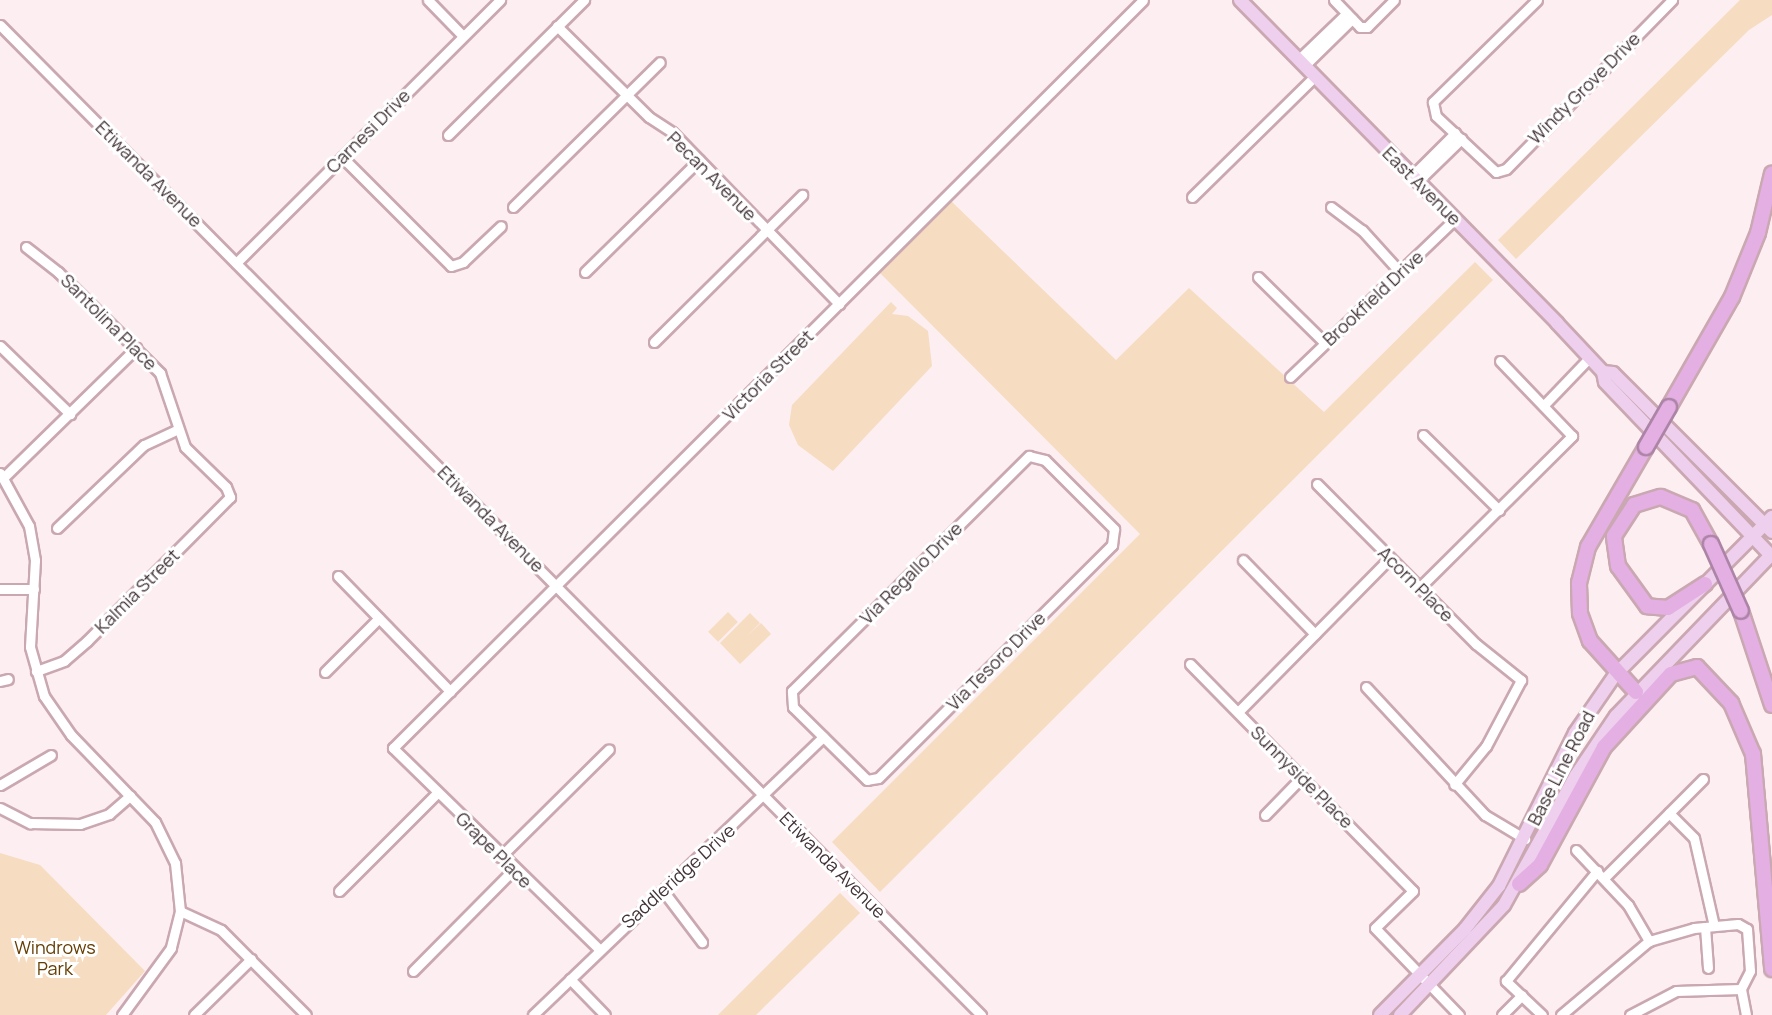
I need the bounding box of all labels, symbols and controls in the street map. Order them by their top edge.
street label: Windy Grove Drive [1524,28,1644,148]
street label: Carnesi Drive [322,85,414,177]
street label: Etiwanda Avenue [91,116,207,232]
street label: Pecan Avenue [663,127,761,225]
street label: East Avenue [1378,142,1466,230]
street label: Brookfield Drive [1318,246,1428,350]
street label: Santolina Place [56,269,162,375]
street label: Victoria Street [718,325,818,425]
street label: Etiwanda Avenue [433,461,549,577]
street label: Via Regallo Drive [855,517,967,629]
street label: Acorn Place [1374,542,1458,626]
street label: Kalmia Street [90,544,184,638]
street label: Via Tesoro Drive [942,607,1050,715]
street label: Base Line Road [1523,707,1599,829]
street label: Sunnyside Place [1246,721,1358,833]
street label: Grape Place [451,807,537,893]
street label: Etiwanda Avenue [775,807,891,923]
street label: Saddleridge Drive [617,819,739,933]
park label: Windrows Park [14,937,96,980]

